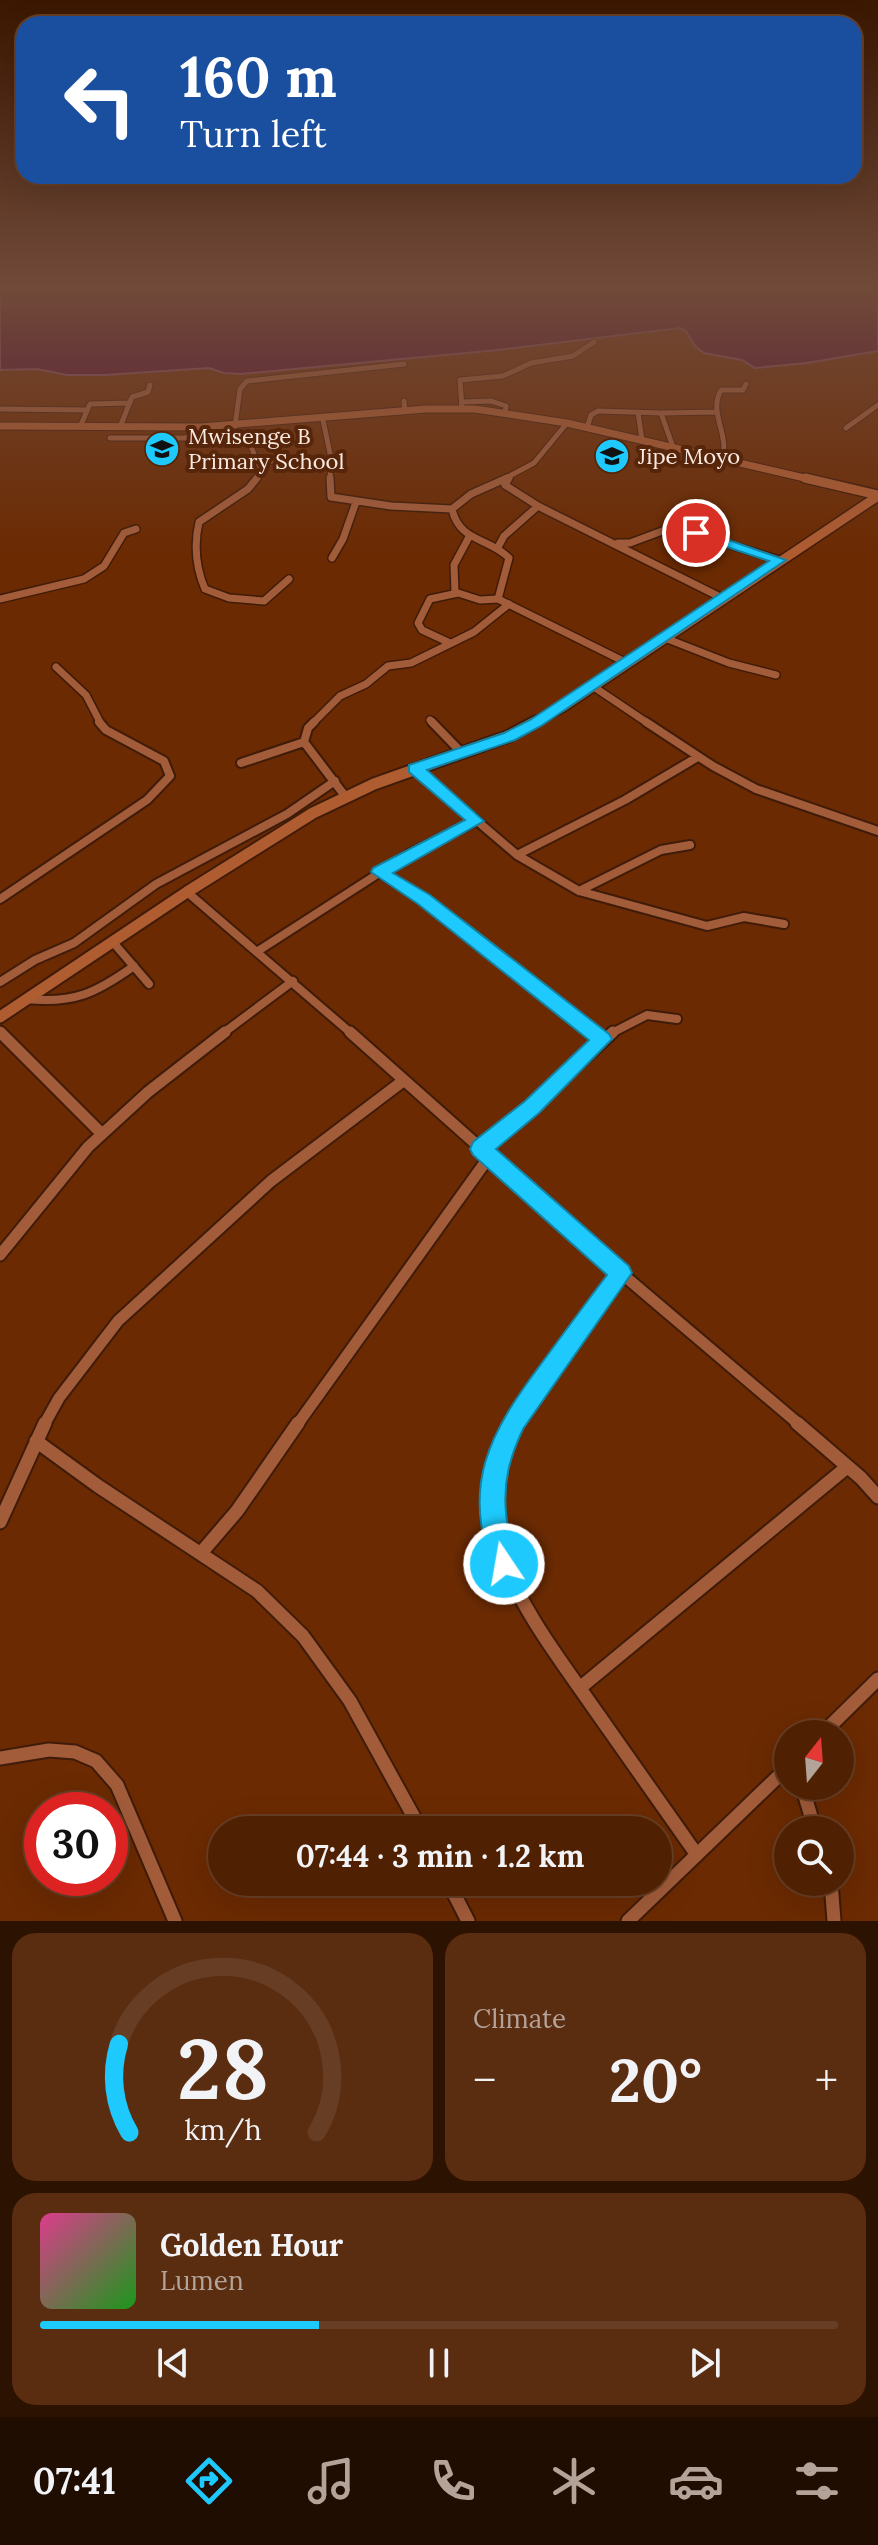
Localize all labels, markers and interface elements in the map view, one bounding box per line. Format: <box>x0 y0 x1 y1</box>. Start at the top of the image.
text: 160 m <box>180 41 337 112</box>
icon: left <box>48 48 152 152</box>
text: Turn left <box>180 111 327 157</box>
place label: Mwisenge B Primary School <box>188 422 344 475</box>
school or university icon: Mwisenge B Primary School <box>143 430 181 468</box>
school or university icon: Jipe Moyo <box>593 437 631 475</box>
place label: Jipe Moyo <box>637 442 740 470</box>
pin <box>662 499 730 567</box>
icon: arrive <box>674 511 718 555</box>
position arrow <box>462 1522 546 1606</box>
north arrow <box>774 1720 854 1800</box>
map controls <box>774 1720 854 1896</box>
speed limit sign: 30 <box>24 1792 128 1896</box>
button: search <box>774 1816 854 1896</box>
text: 07:44 · 3 min · 1.2 km <box>296 1837 584 1875</box>
text: Climate <box>473 2002 566 2035</box>
text: 28 <box>177 2015 268 2122</box>
text: 20° <box>609 2042 702 2118</box>
text: − <box>473 2052 496 2108</box>
text: + <box>815 2052 838 2108</box>
text: km/h <box>184 2111 261 2148</box>
text: Golden Hour <box>160 2226 343 2264</box>
text: Lumen <box>160 2264 244 2297</box>
icon: previous <box>151 2341 195 2385</box>
icon: pause <box>417 2341 461 2385</box>
icon: next <box>683 2341 727 2385</box>
icon: directions <box>181 2453 237 2509</box>
icon: music <box>303 2453 359 2509</box>
icon: phone <box>425 2453 481 2509</box>
icon: climate <box>546 2453 602 2509</box>
icon: car <box>668 2453 724 2509</box>
icon: filters <box>789 2453 845 2509</box>
text: 07:41 <box>33 2458 116 2504</box>

